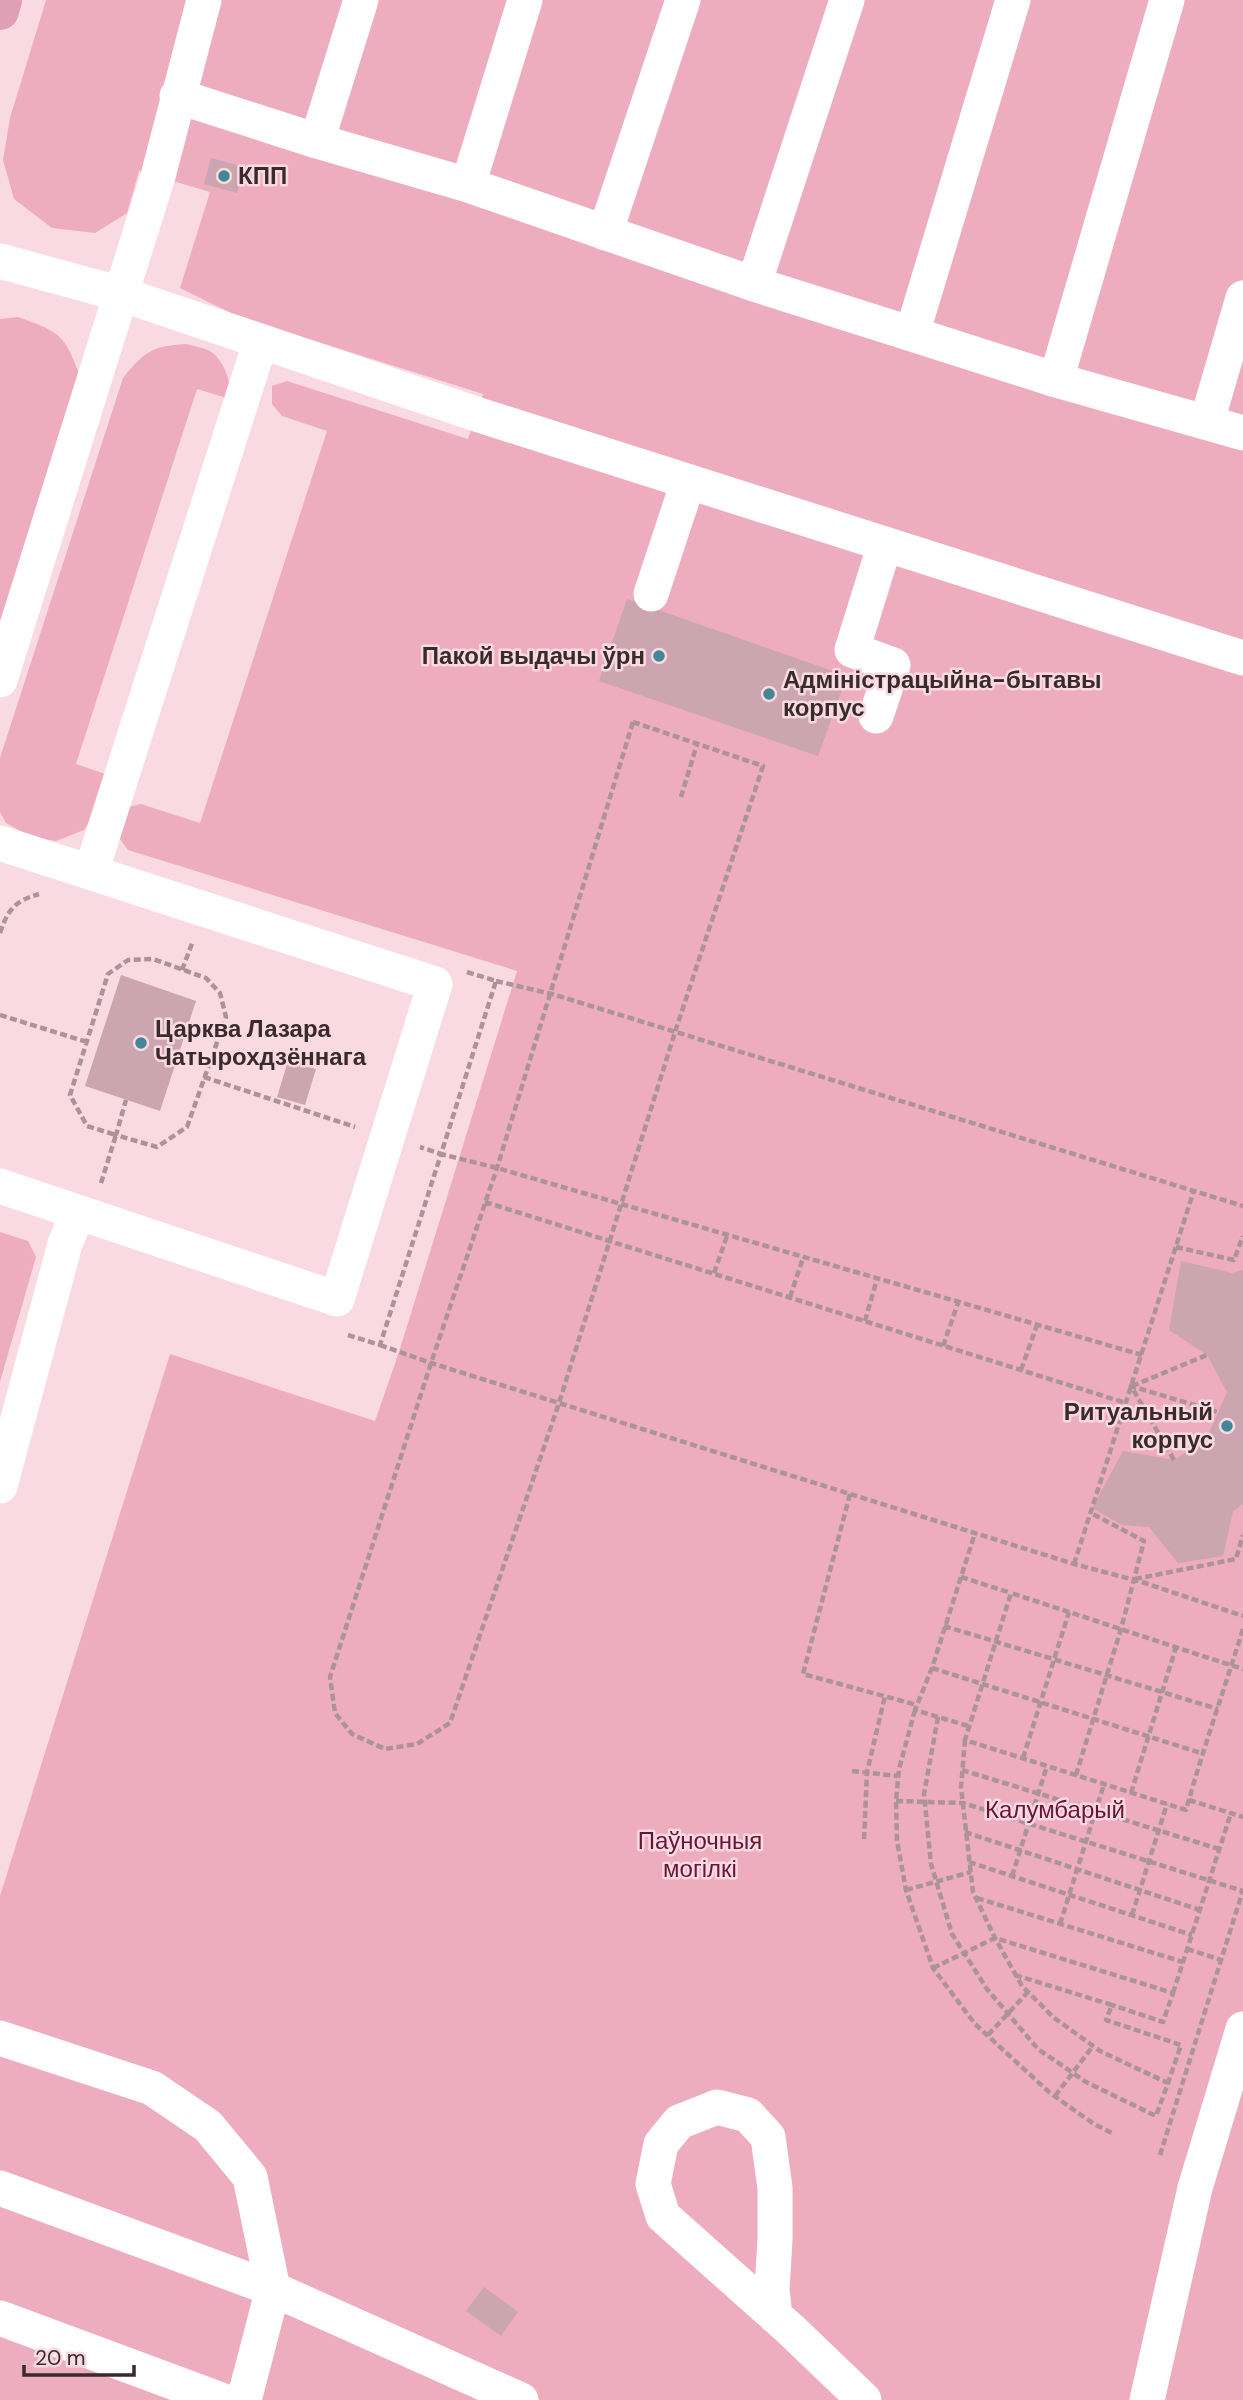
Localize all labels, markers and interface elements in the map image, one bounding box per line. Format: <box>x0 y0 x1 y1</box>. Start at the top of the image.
place label: КПП <box>238 160 287 191</box>
marker: КПП <box>216 168 232 184</box>
place label: Пакой выдачы ўрн <box>422 640 645 671</box>
marker: Пакой выдачы ўрн <box>651 648 667 664</box>
place label: Адміністрацыйна-бытавы корпус <box>783 664 1102 723</box>
marker: Адміністрацыйна-бытавы корпус <box>761 686 777 702</box>
place label: Царква Лазара Чатырохдзённага <box>155 1013 367 1072</box>
marker: Царква Лазара Чатырохдзённага <box>133 1035 149 1051</box>
place label: Ритуальный корпус <box>1064 1396 1213 1455</box>
marker: Ритуальный корпус <box>1219 1418 1235 1434</box>
park label: Калумбарый <box>985 1794 1125 1825</box>
park label: Паўночныя могілкі <box>638 1825 762 1884</box>
scale bar <box>24 2334 135 2378</box>
text: 20 m <box>35 2344 86 2372</box>

